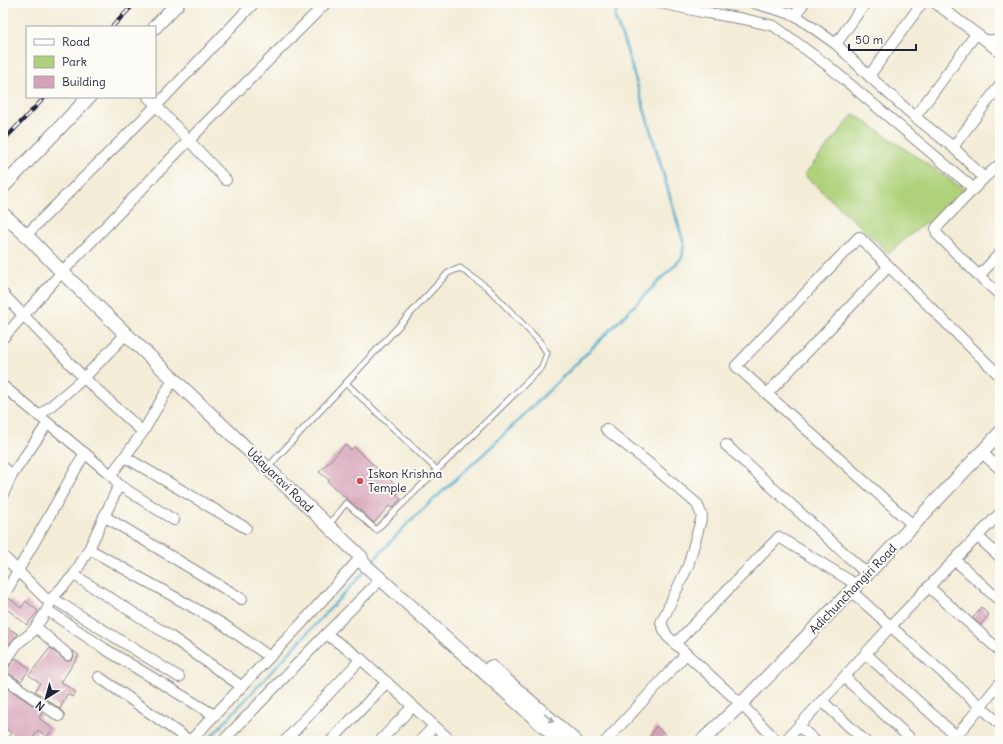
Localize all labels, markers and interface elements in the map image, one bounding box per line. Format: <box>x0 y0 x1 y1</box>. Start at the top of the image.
legend <box>26 26 156 98</box>
scale bar <box>849 26 916 52</box>
text: 50 m <box>855 32 884 47</box>
text: Road <box>62 34 90 49</box>
text: Park <box>62 54 87 69</box>
text: Building <box>62 74 106 89</box>
street label: Udayaravi Road <box>244 444 317 515</box>
place label: Iskon Krishna Temple <box>368 466 443 495</box>
marker: Iskon Krishna Temple <box>355 476 365 486</box>
street label: Adichunchangiri Road <box>806 541 899 637</box>
north arrow <box>26 678 66 718</box>
text: N <box>33 698 47 714</box>
one-way arrow <box>544 714 554 723</box>

